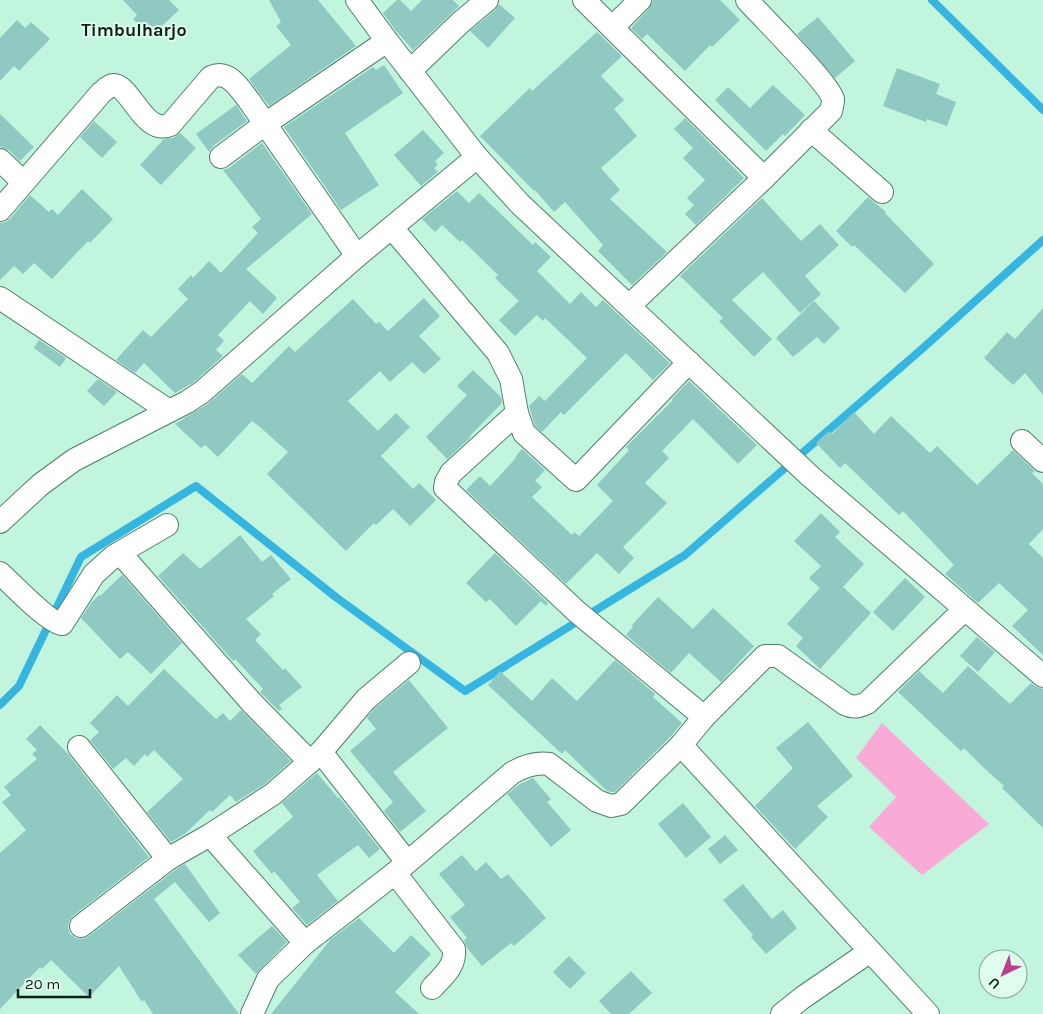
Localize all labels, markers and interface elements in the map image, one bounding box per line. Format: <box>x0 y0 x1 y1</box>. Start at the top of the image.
district label: Timbulharjo <box>81 19 187 41</box>
north arrow <box>978 949 1028 999</box>
scale bar <box>18 966 90 998</box>
text: U <box>985 974 1004 993</box>
text: 20 m <box>25 975 60 993</box>

